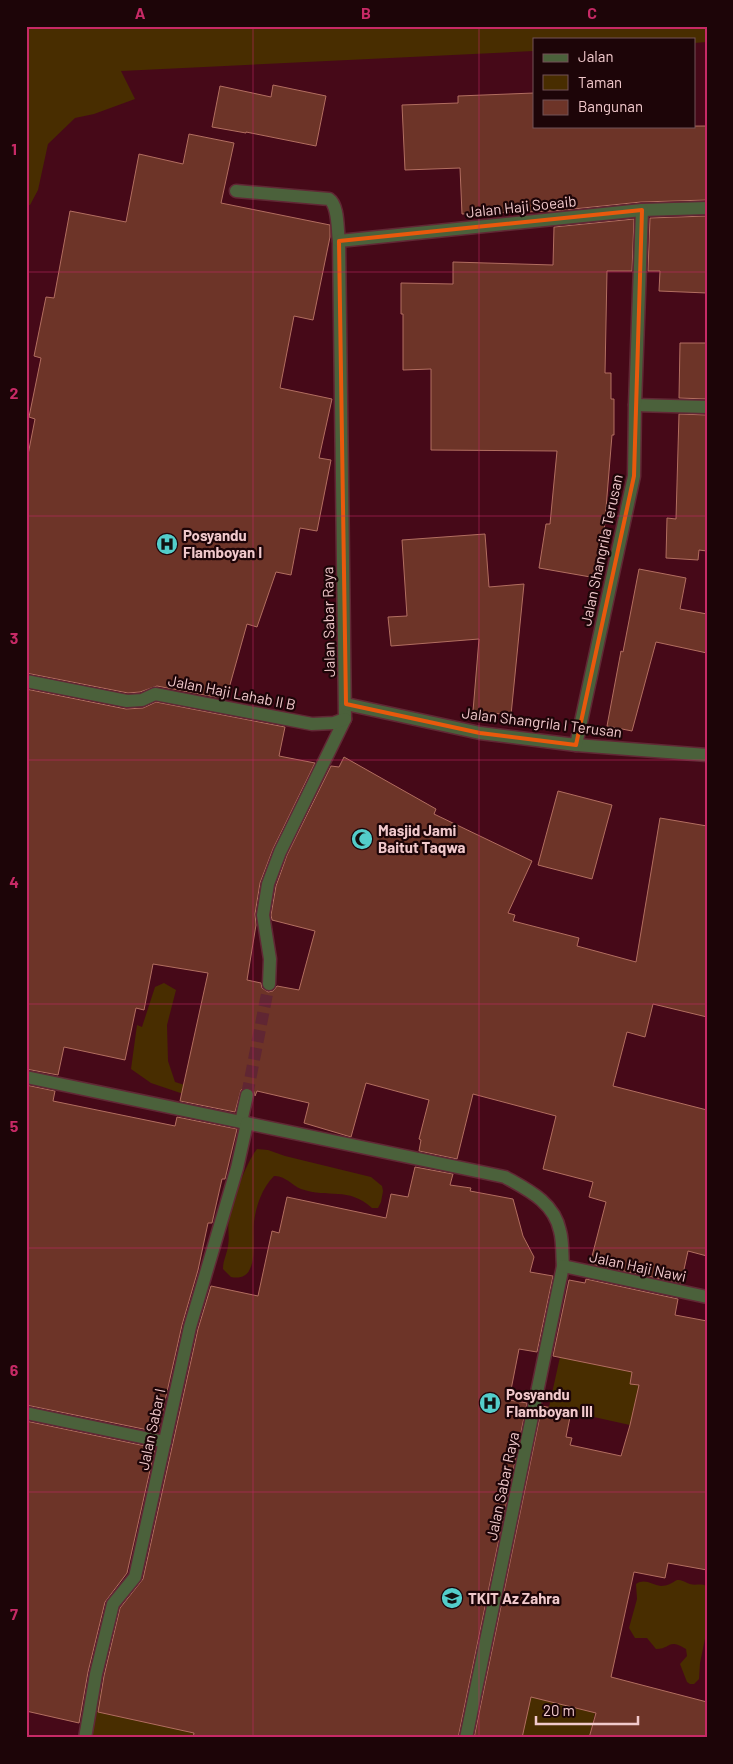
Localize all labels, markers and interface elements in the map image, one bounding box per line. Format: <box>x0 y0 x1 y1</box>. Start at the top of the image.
text: A <box>135 3 146 22</box>
text: B <box>361 3 371 22</box>
text: C <box>587 3 597 22</box>
legend <box>533 38 696 128</box>
text: Jalan <box>578 47 614 65</box>
text: Taman <box>578 73 622 91</box>
text: Bangunan <box>578 97 643 115</box>
text: 1 <box>11 139 17 158</box>
street label: Jalan Haji Soeaib <box>465 191 577 221</box>
text: 2 <box>10 383 19 402</box>
street label: Jalan Shangrila Terusan <box>576 473 626 627</box>
place label: Posyandu Flamboyan I <box>183 526 262 561</box>
hospital icon: Posyandu Flamboyan I <box>155 532 179 556</box>
street label: Jalan Sabar Raya <box>318 567 338 677</box>
text: 3 <box>10 628 18 647</box>
street label: Jalan Haji Lahab II B <box>167 671 297 713</box>
street label: Jalan Shangrila I Terusan <box>461 703 623 741</box>
place label: Masjid Jami Baitut Taqwa <box>378 821 466 856</box>
mosque icon: Masjid Jami Baitut Taqwa <box>350 827 374 851</box>
text: 4 <box>9 872 19 891</box>
text: 5 <box>10 1116 19 1135</box>
street label: Jalan Haji Nawi <box>588 1247 688 1285</box>
text: 6 <box>10 1360 19 1379</box>
place label: Posyandu Flamboyan III <box>506 1385 593 1420</box>
street label: Jalan Sabar I <box>134 1386 168 1472</box>
hospital icon: Posyandu Flamboyan III <box>478 1391 502 1415</box>
street label: Jalan Sabar Raya <box>482 1430 522 1542</box>
school or university icon: TKIT Az Zahra <box>440 1586 464 1610</box>
place label: TKIT Az Zahra <box>468 1589 560 1607</box>
text: 7 <box>10 1604 18 1623</box>
scale bar <box>536 1694 638 1726</box>
text: 20 m <box>543 1701 575 1719</box>

